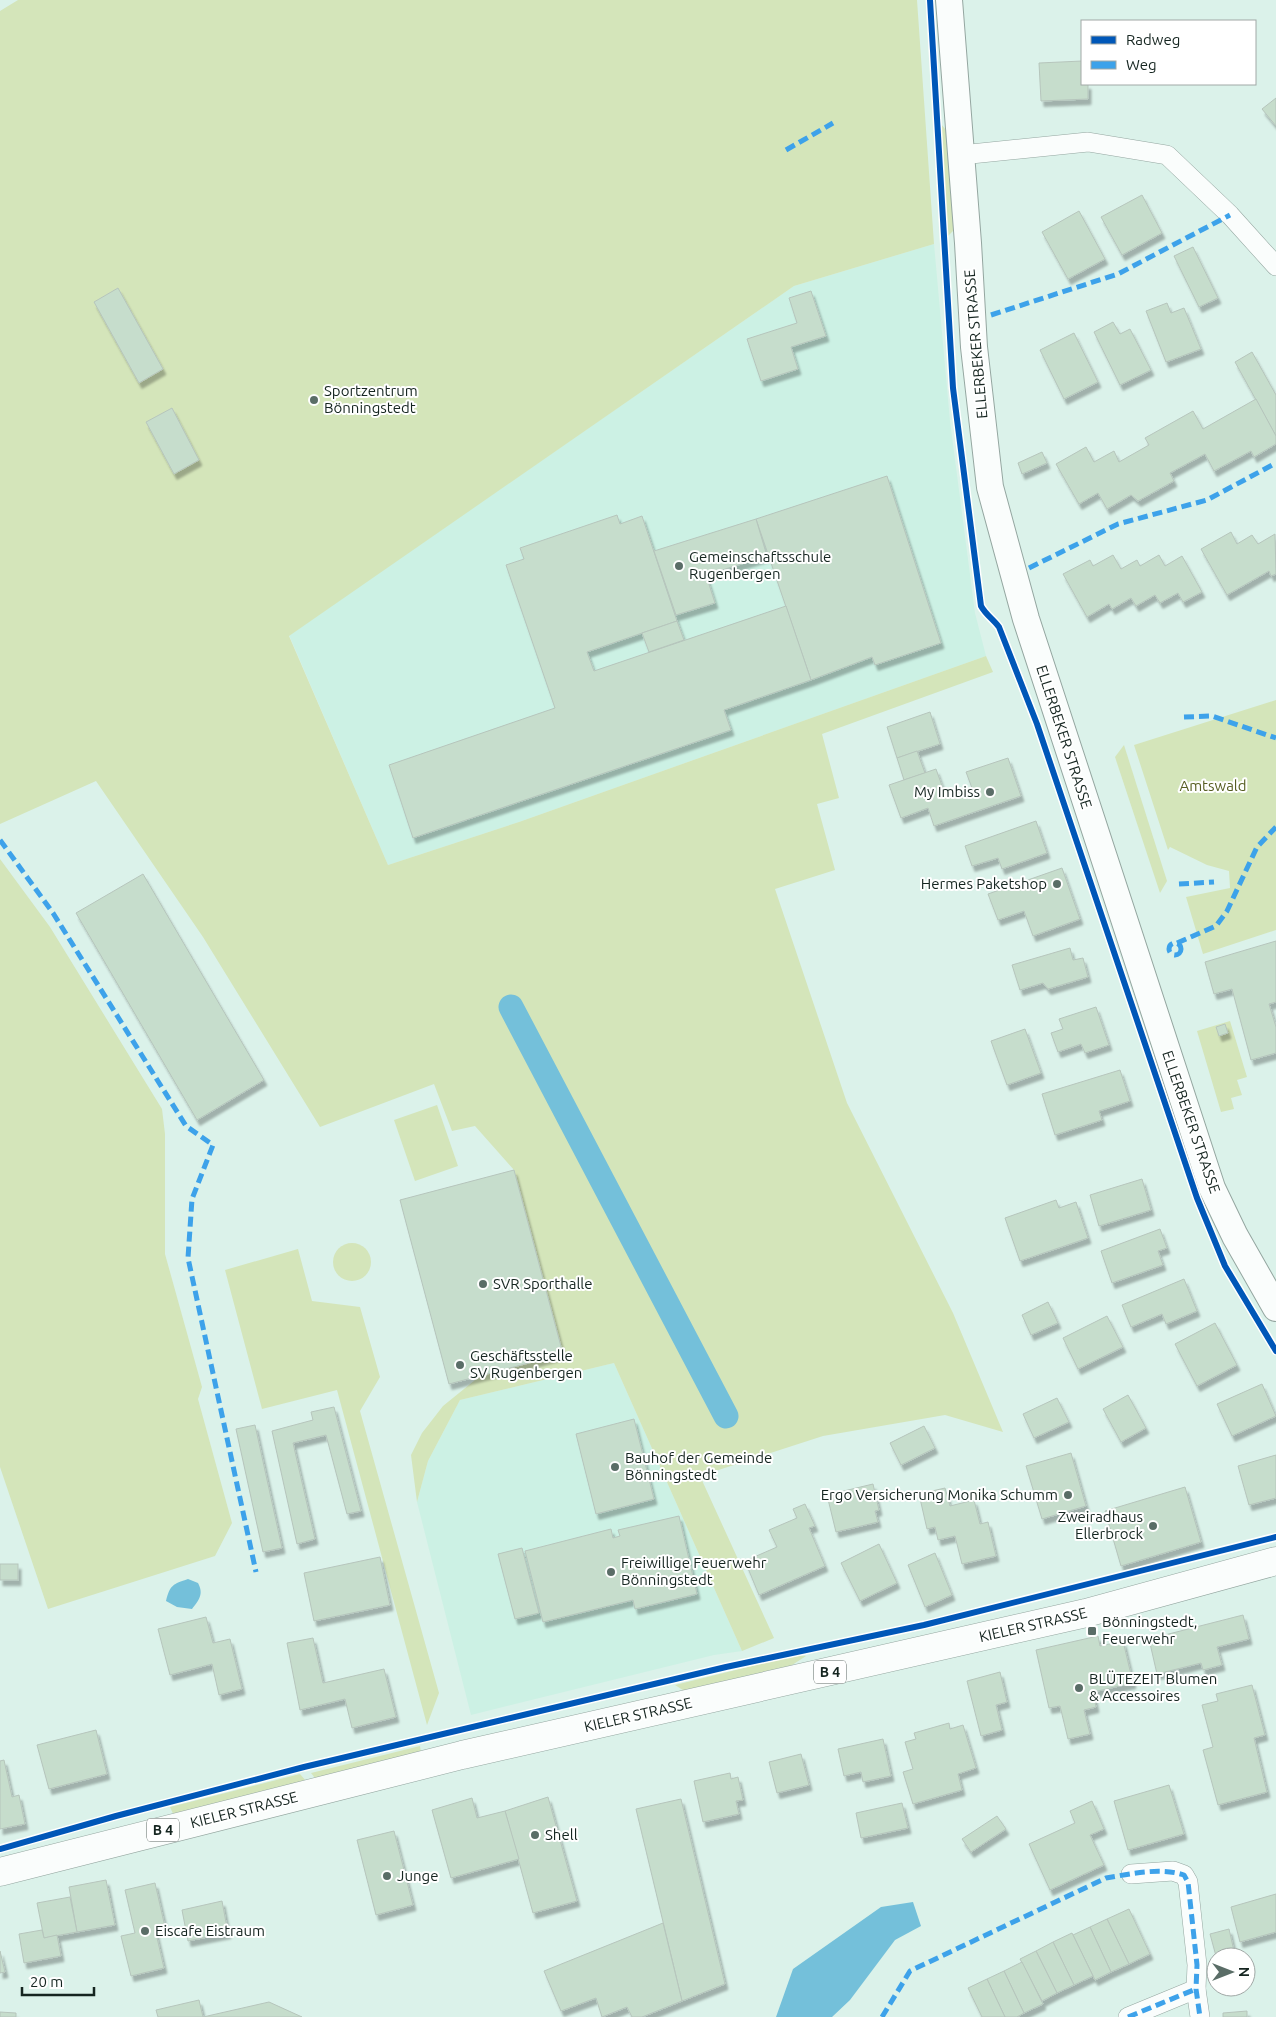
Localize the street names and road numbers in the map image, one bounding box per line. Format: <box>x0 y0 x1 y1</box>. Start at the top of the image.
street label: ELLERBEKER STRASSE <box>961 269 990 419</box>
street label: ELLERBEKER STRASSE <box>1033 663 1096 811</box>
street label: ELLERBEKER STRASSE <box>1159 1048 1224 1195</box>
street label: KIELER STRASSE <box>977 1604 1089 1645</box>
road number: B 4 <box>814 1660 846 1684</box>
street label: KIELER STRASSE <box>582 1694 694 1735</box>
street label: KIELER STRASSE <box>188 1788 299 1831</box>
road number: B 4 <box>147 1818 179 1842</box>

